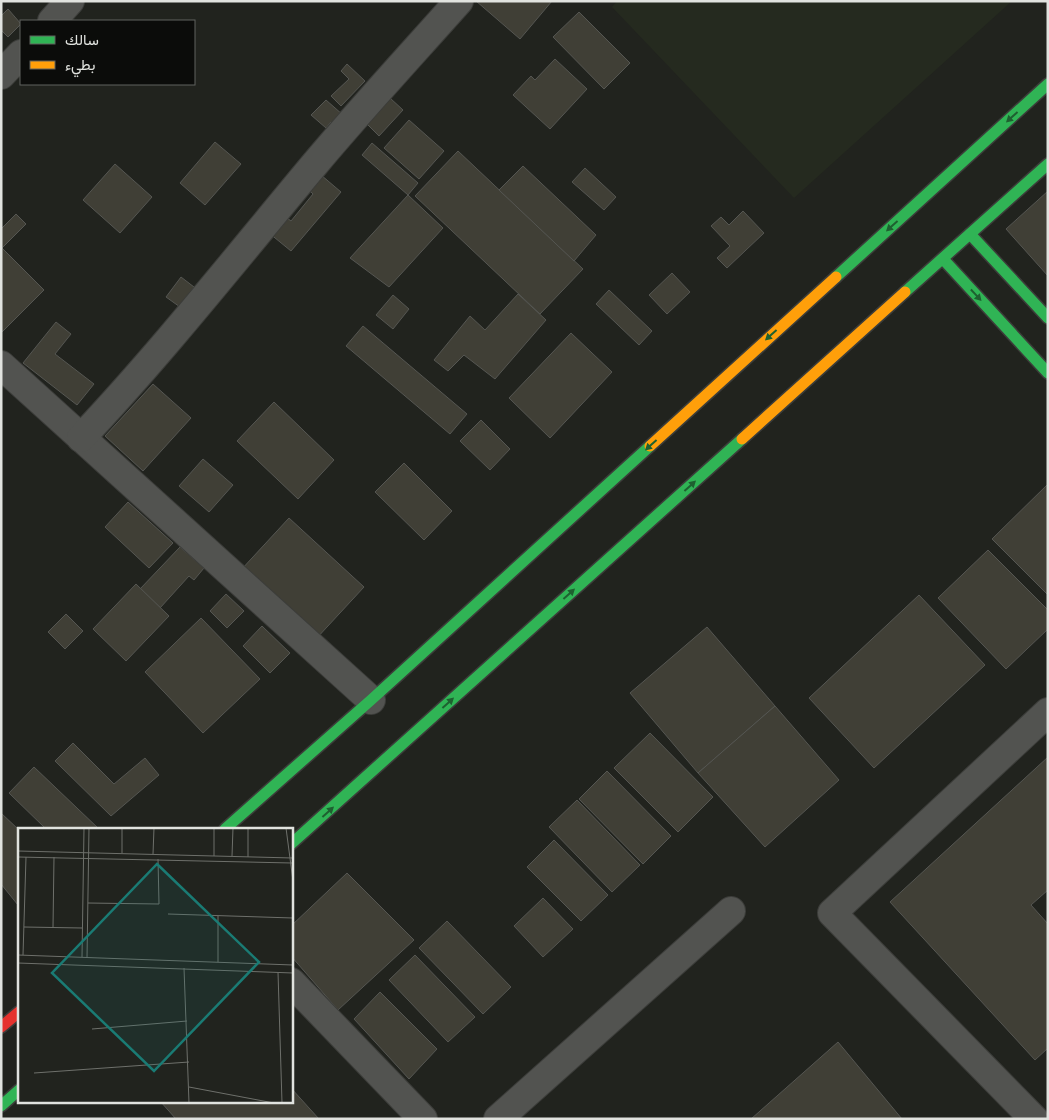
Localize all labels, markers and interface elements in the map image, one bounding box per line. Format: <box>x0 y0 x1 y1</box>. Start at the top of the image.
legend <box>20 20 195 85</box>
text: سالك <box>65 31 99 49</box>
text: بطيء <box>65 56 95 78</box>
one-way arrow <box>1005 111 1018 122</box>
one-way arrow <box>886 220 898 232</box>
one-way arrow <box>970 289 982 301</box>
one-way arrow <box>766 329 778 341</box>
one-way arrow <box>646 439 658 451</box>
one-way arrow <box>684 480 696 492</box>
one-way arrow <box>563 589 576 600</box>
one-way arrow <box>442 697 454 709</box>
one-way arrow <box>321 806 334 817</box>
inset map <box>18 828 292 1102</box>

